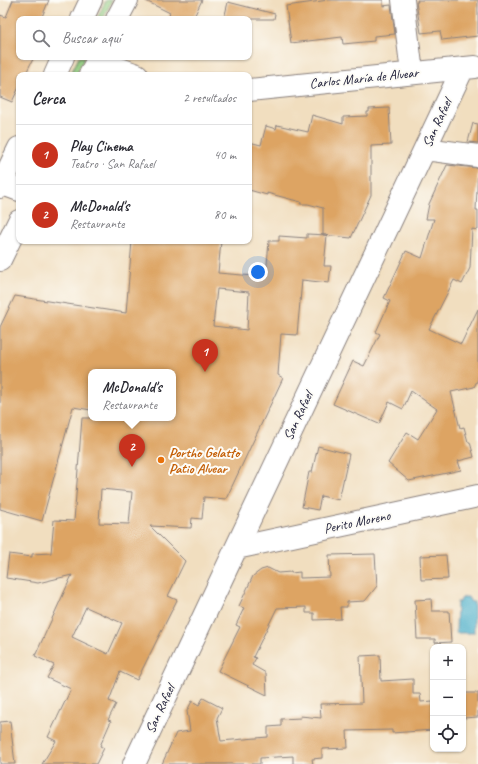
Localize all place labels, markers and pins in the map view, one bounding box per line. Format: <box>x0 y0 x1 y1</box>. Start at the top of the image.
pin: 1 <box>192 339 218 372</box>
pin: 2 <box>119 434 145 467</box>
place label: Portho Gelatto Patio Alvear <box>169 444 241 477</box>
marker: Portho Gelatto Patio Alvear <box>156 455 166 465</box>

